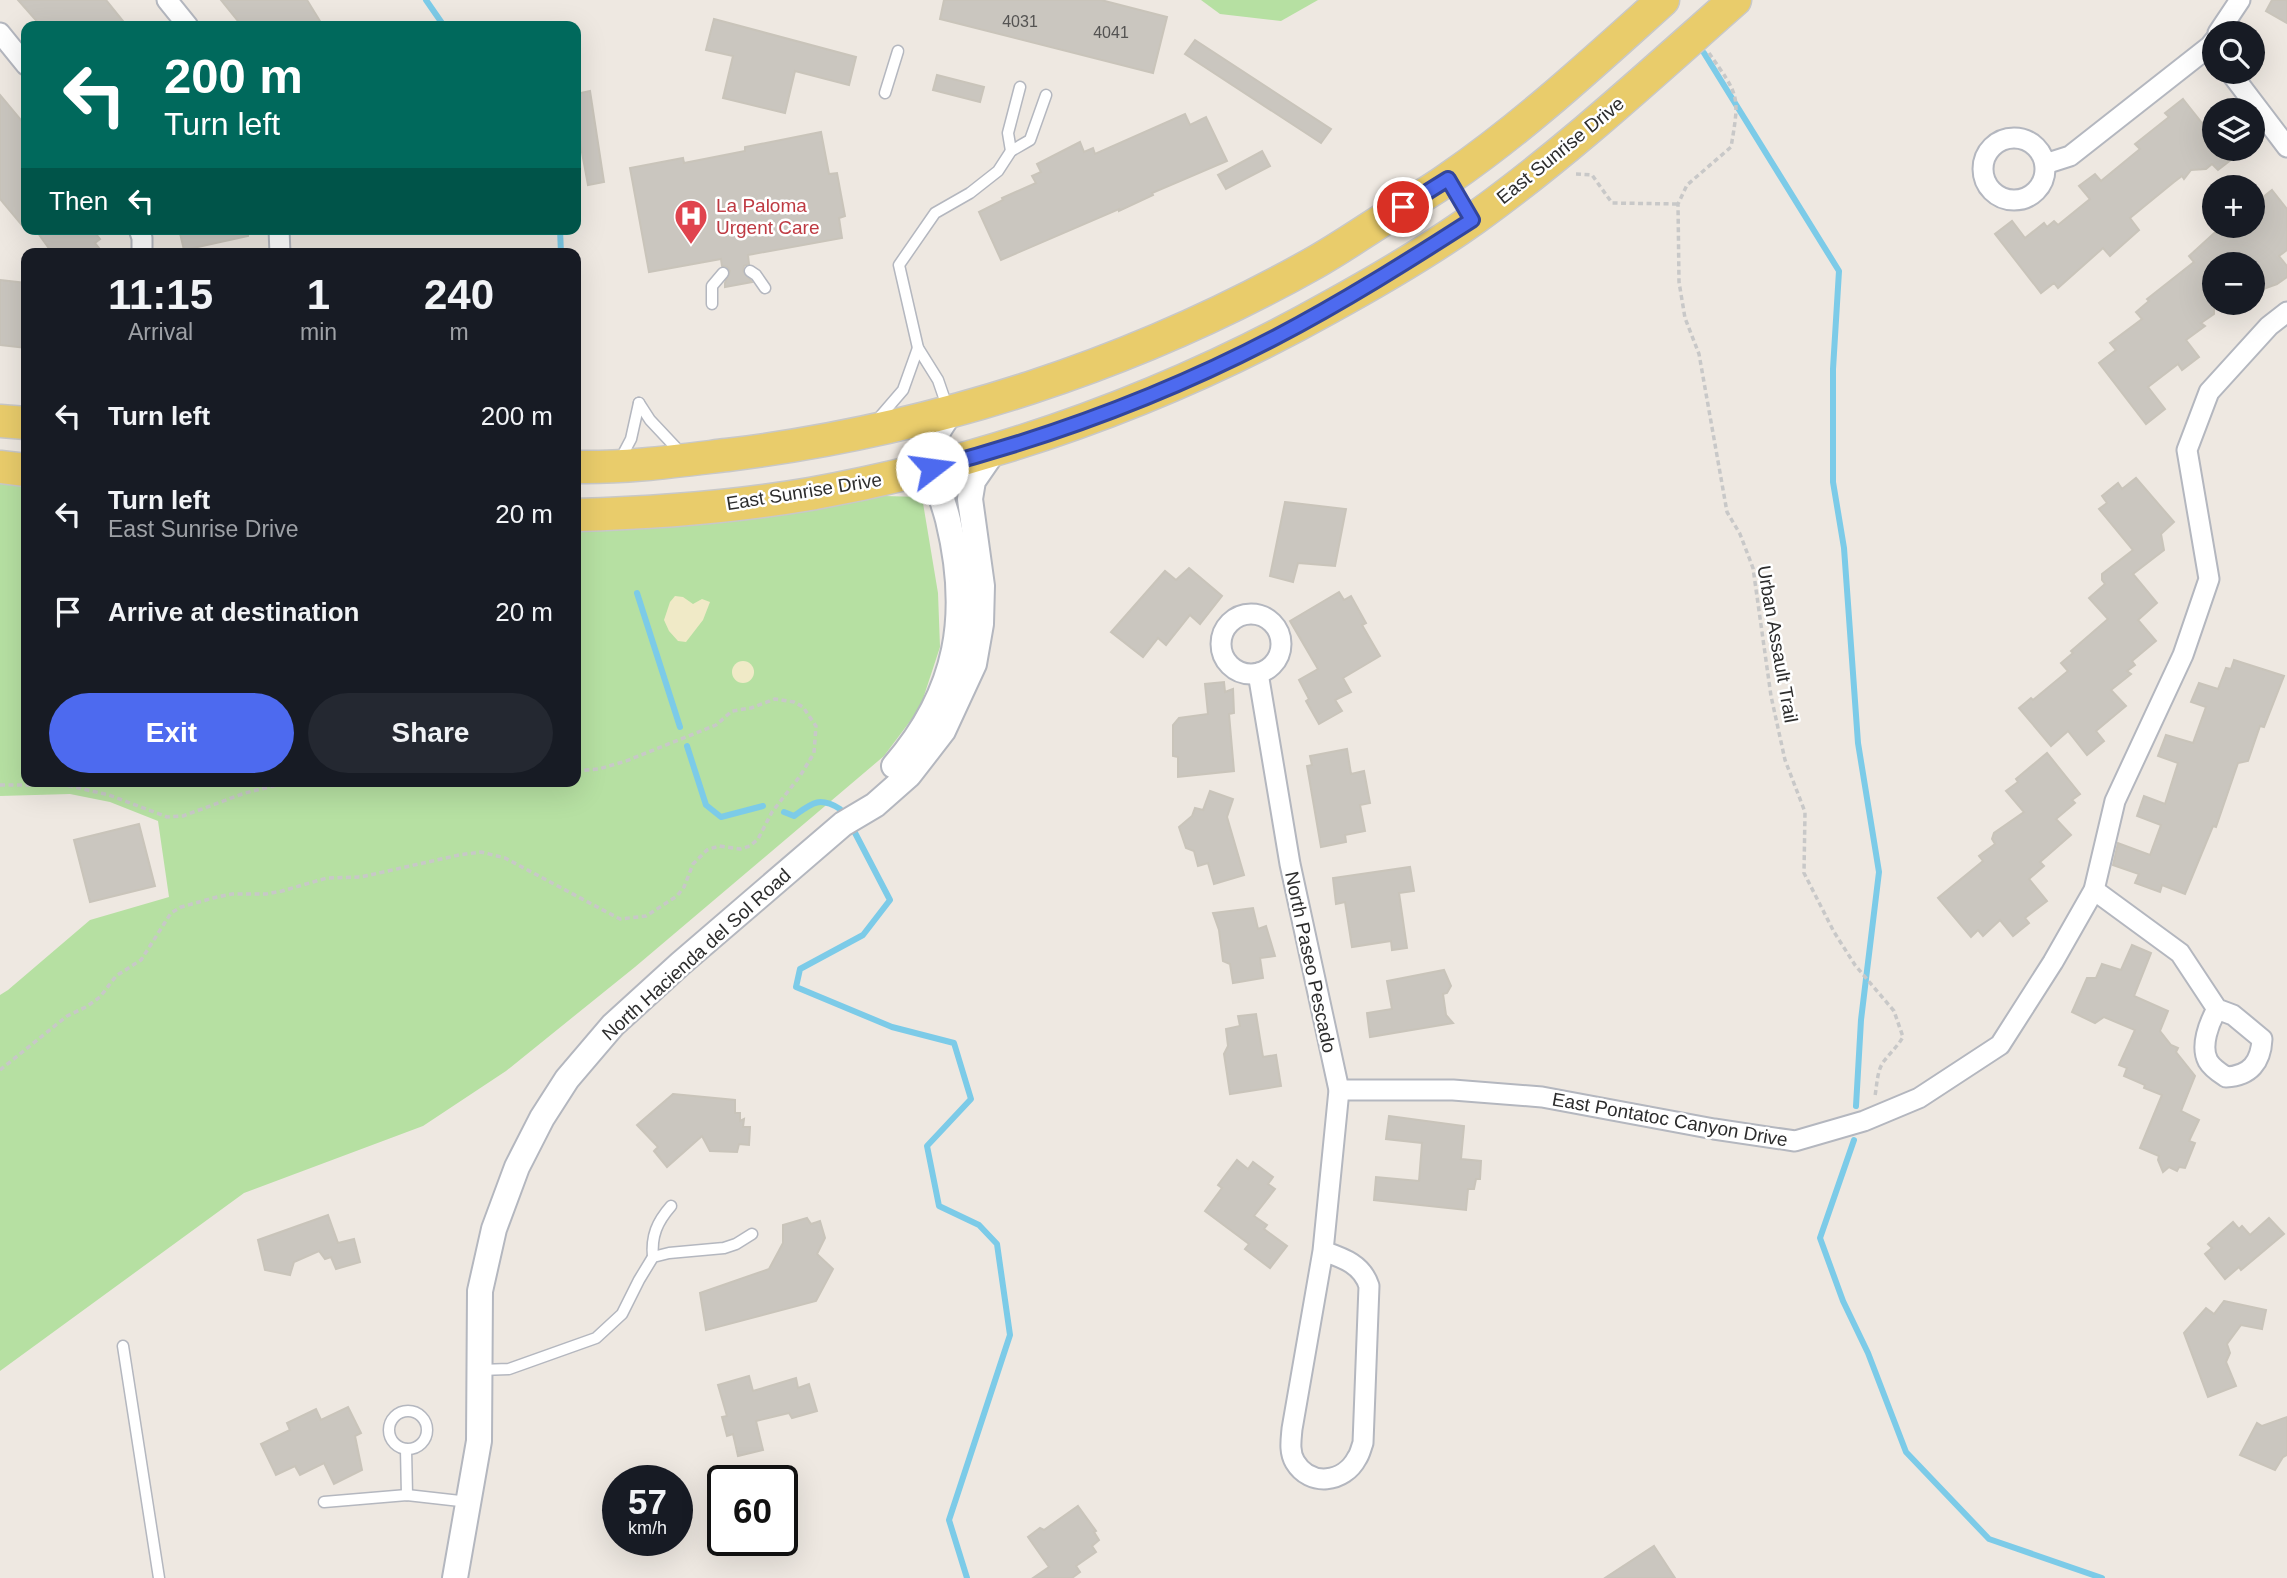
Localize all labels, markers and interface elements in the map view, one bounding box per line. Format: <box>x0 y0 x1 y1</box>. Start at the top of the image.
house number: 4031 <box>1002 13 1038 30</box>
map controls <box>2202 21 2265 315</box>
button: search <box>2202 21 2265 84</box>
house number: 4041 <box>1093 24 1129 41</box>
icon: left <box>49 49 140 140</box>
text: 200 m <box>164 49 303 103</box>
street label: East Sunrise Drive <box>1493 93 1628 208</box>
button: layers <box>2202 98 2265 161</box>
text: Turn left <box>164 106 280 142</box>
button: + <box>2202 175 2265 238</box>
pin <box>1373 177 1433 237</box>
icon: left <box>122 182 160 220</box>
text: Then <box>49 186 108 216</box>
icon: arrive <box>1384 188 1422 226</box>
place label: La Paloma Urgent Care <box>716 195 820 238</box>
hospital icon: La Paloma Urgent Care <box>672 197 710 246</box>
button: − <box>2202 252 2265 315</box>
text: 11:15 <box>108 271 213 318</box>
text: 1 <box>307 271 330 318</box>
text: 240 <box>424 271 494 318</box>
text: Arrival <box>128 319 193 345</box>
text: min <box>300 319 337 345</box>
text: m <box>449 319 469 345</box>
icon: left <box>49 397 87 435</box>
text: Turn left <box>108 401 210 431</box>
text: 200 m <box>481 401 553 431</box>
position arrow <box>895 431 969 505</box>
street label: East Sunrise Drive <box>725 469 883 514</box>
text: Turn left <box>108 485 210 515</box>
icon: left <box>49 495 87 533</box>
text: 20 m <box>495 499 553 529</box>
text: East Sunrise Drive <box>108 516 298 542</box>
street label: Urban Assault Trail <box>1753 564 1802 724</box>
icon: arrive <box>49 593 87 631</box>
text: Arrive at destination <box>108 597 359 627</box>
text: 20 m <box>495 597 553 627</box>
button: Exit <box>49 693 294 773</box>
button: Share <box>308 693 553 773</box>
street label: North Hacienda del Sol Road <box>598 864 795 1045</box>
street label: North Paseo Pescado <box>1281 870 1340 1055</box>
street label: East Pontatoc Canyon Drive <box>1551 1088 1789 1151</box>
speed limit sign: 60 <box>707 1465 798 1556</box>
text: 57 <box>628 1482 667 1521</box>
text: km/h <box>628 1518 667 1538</box>

